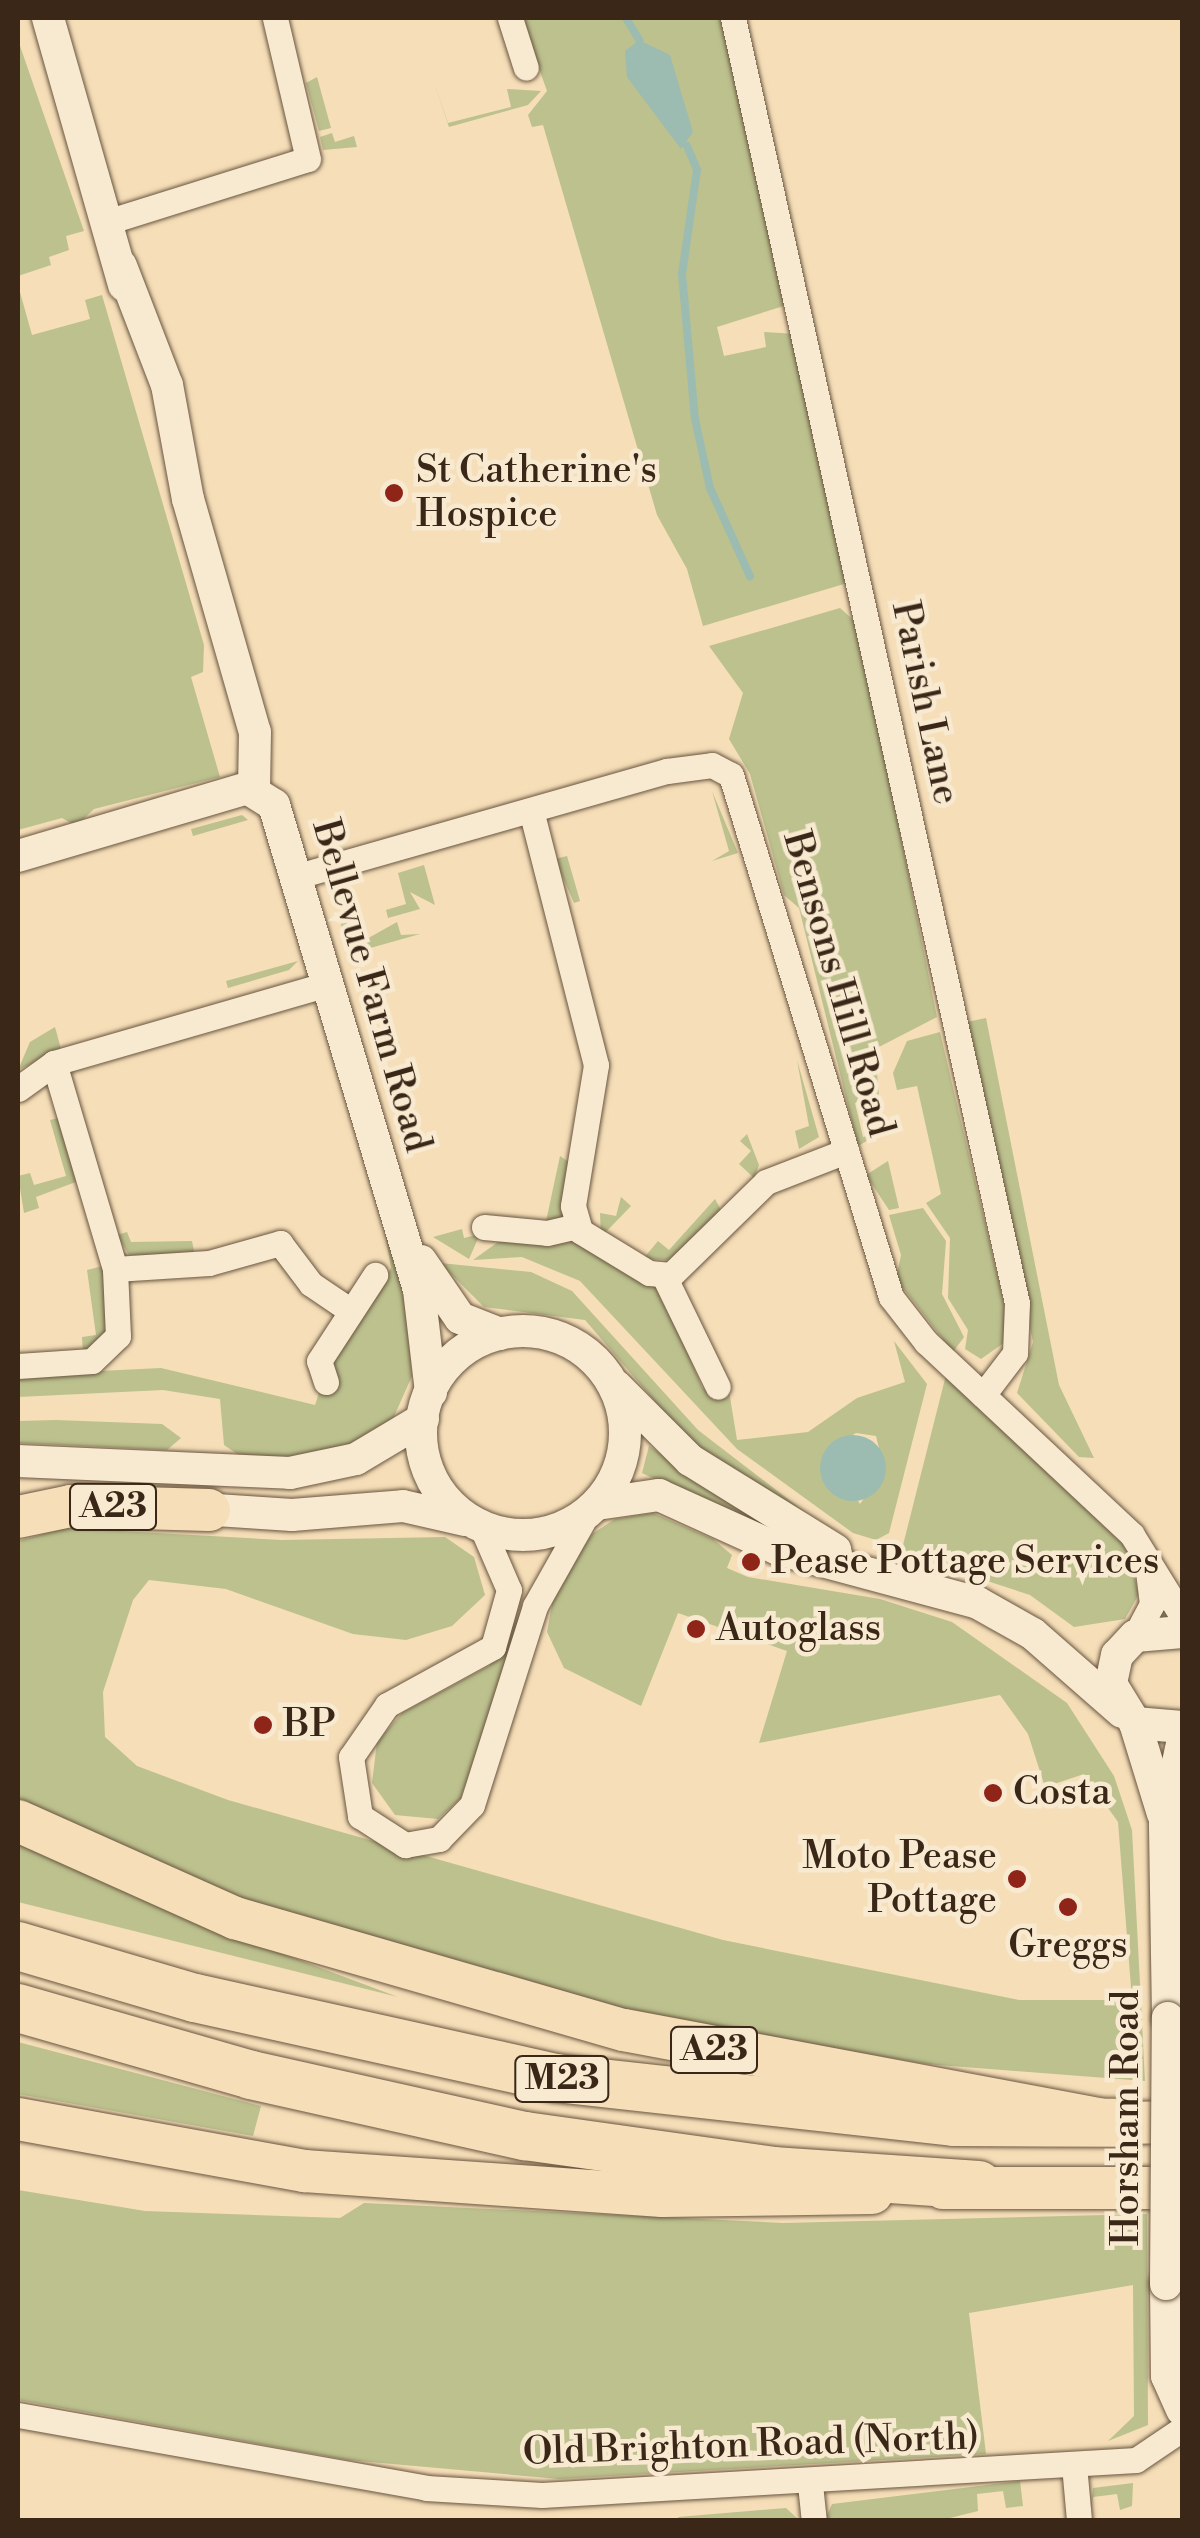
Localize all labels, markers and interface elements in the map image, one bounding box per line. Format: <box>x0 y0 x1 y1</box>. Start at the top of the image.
place label: St Catherine's Hospice <box>416 448 657 538</box>
marker: St Catherine's Hospice <box>381 480 407 506</box>
street label: Parish Lane <box>881 597 969 809</box>
street label: Bellevue Farm Road <box>302 815 440 1157</box>
street label: Bensons Hill Road <box>773 826 903 1142</box>
road number: A23 <box>68 1477 158 1537</box>
place label: Pease Pottage Services <box>771 1539 1160 1585</box>
marker: Pease Pottage Services <box>740 1551 762 1573</box>
place label: Autoglass <box>716 1606 881 1652</box>
marker: Autoglass <box>685 1618 707 1640</box>
place label: BP <box>283 1702 336 1748</box>
marker: BP <box>252 1714 274 1736</box>
place label: Costa <box>1013 1770 1111 1816</box>
marker: Costa <box>982 1782 1004 1804</box>
place label: Moto Pease Pottage <box>802 1834 997 1924</box>
marker: Moto Pease Pottage <box>1006 1868 1028 1890</box>
marker: Greggs <box>1057 1896 1079 1918</box>
place label: Greggs <box>1008 1923 1128 1969</box>
street label: Horsham Road <box>1104 1990 1150 2246</box>
road number: A23 <box>669 2020 759 2080</box>
road number: M23 <box>512 2049 612 2109</box>
street label: Old Brighton Road (North) <box>522 2414 980 2476</box>

